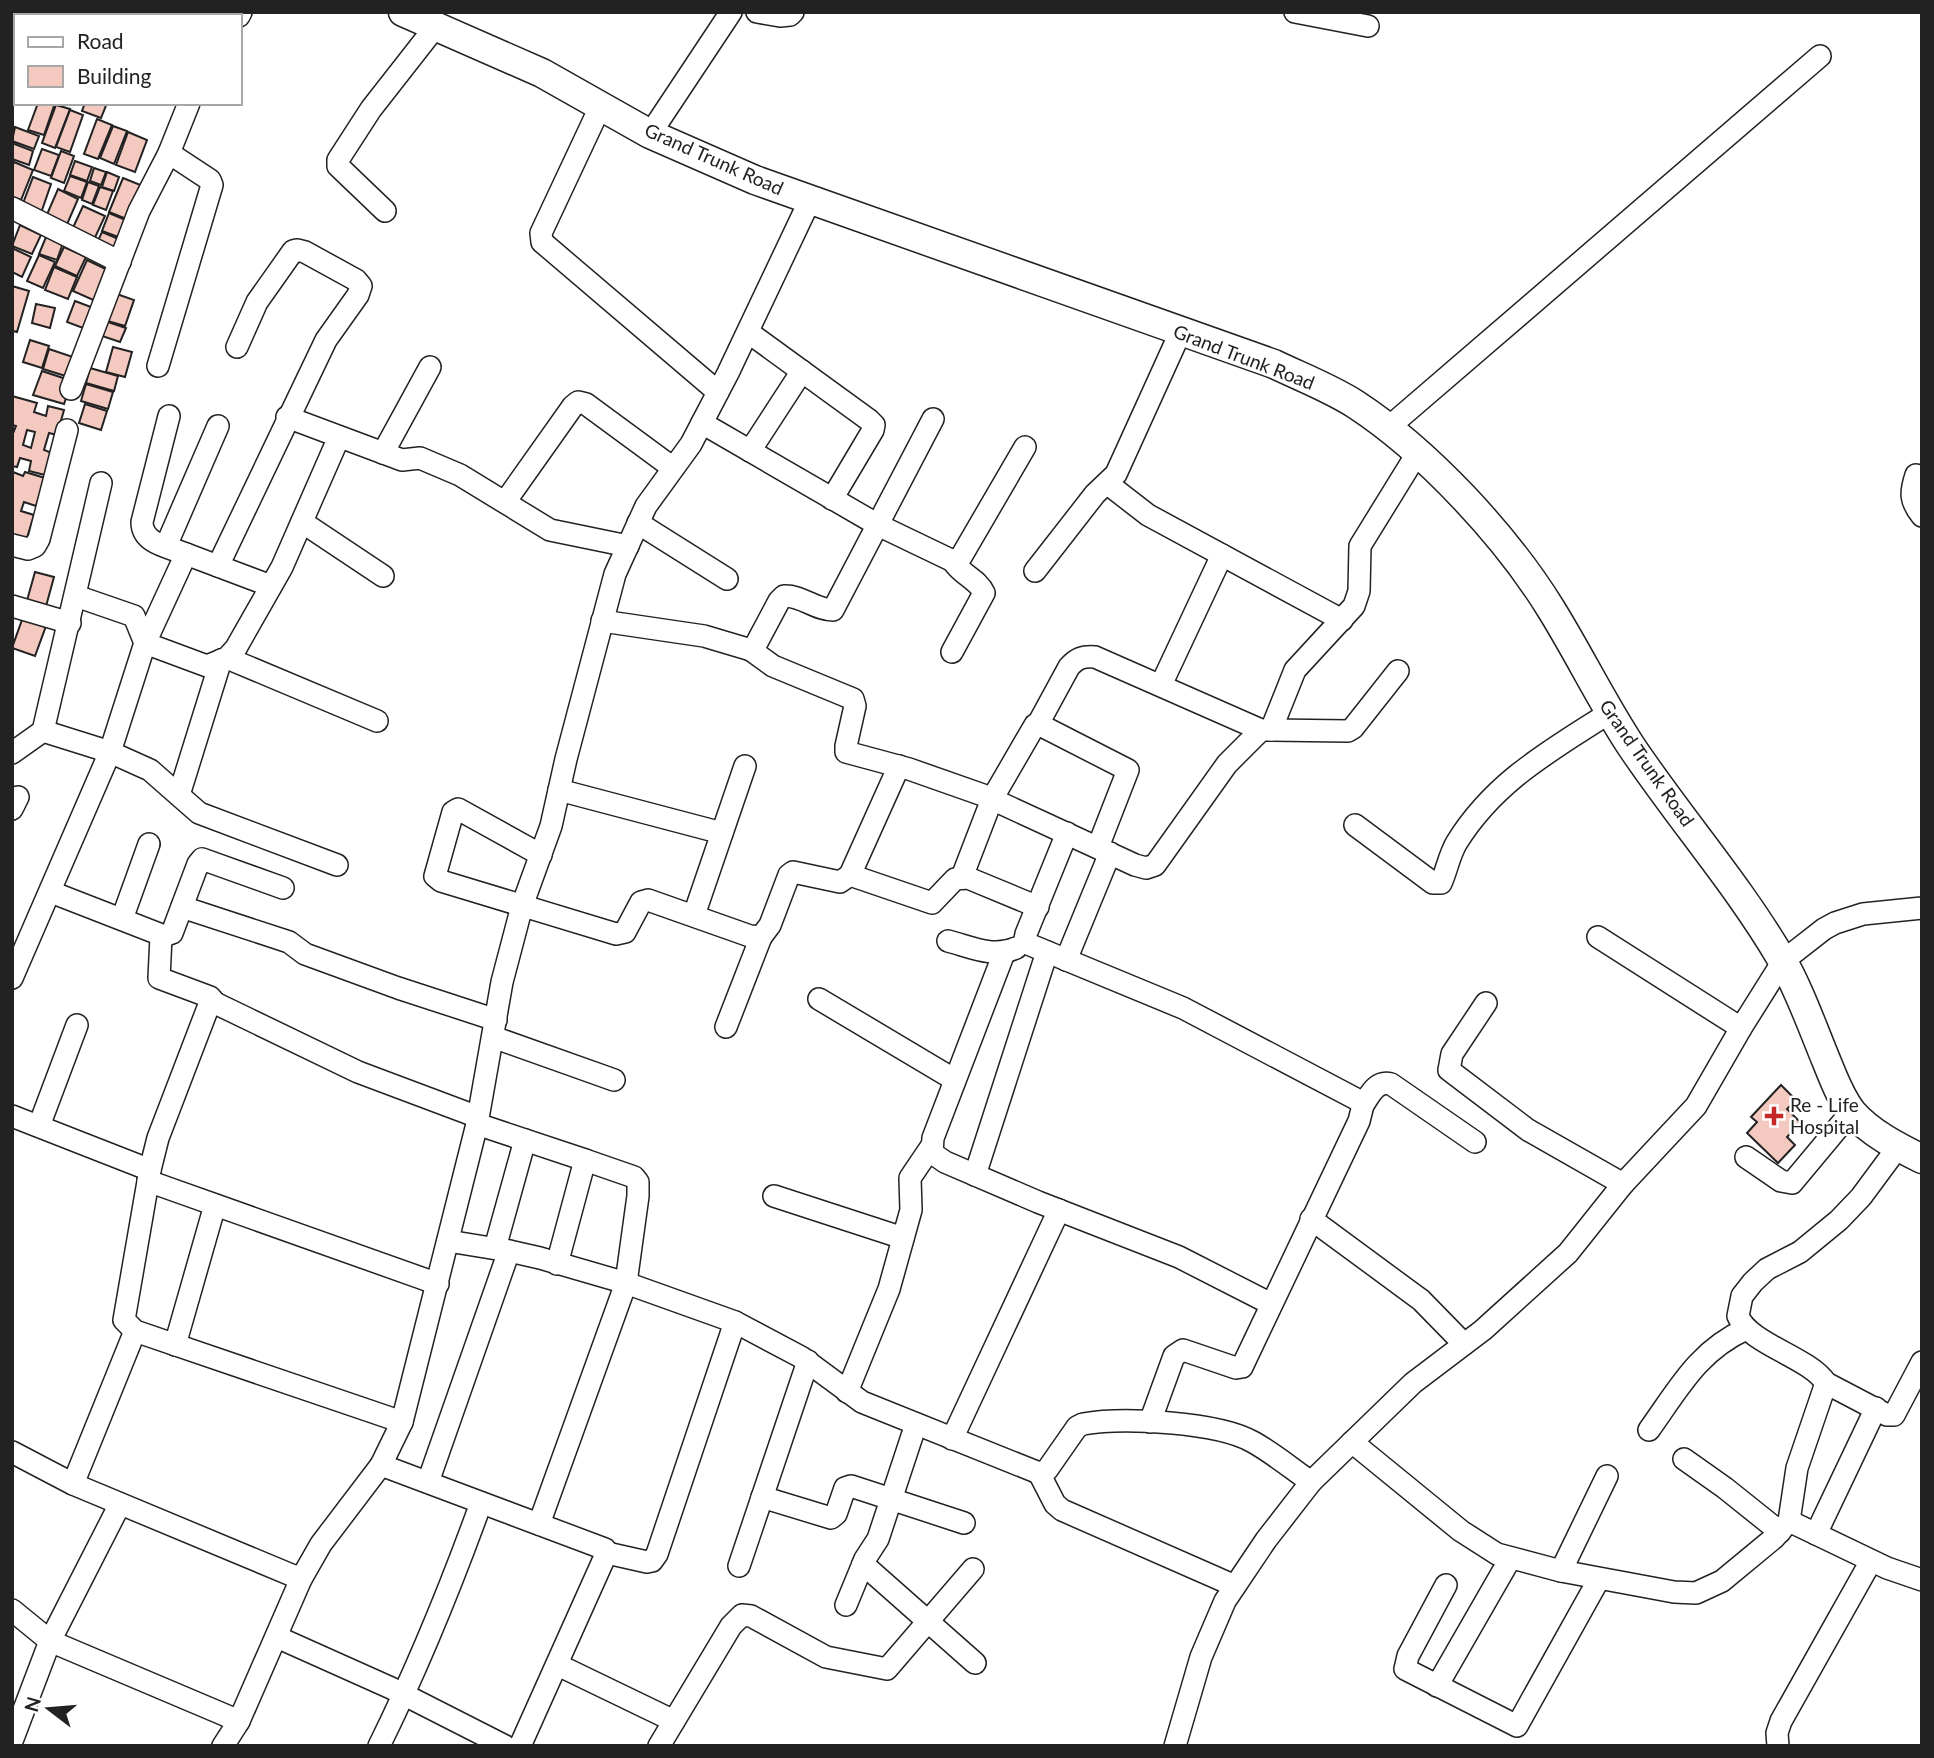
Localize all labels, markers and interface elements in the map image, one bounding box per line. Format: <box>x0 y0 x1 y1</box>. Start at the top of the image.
legend <box>14 14 242 105</box>
text: Road <box>77 28 124 53</box>
text: Building <box>77 63 152 88</box>
street label: Grand Trunk Road <box>641 118 787 199</box>
street label: Grand Trunk Road <box>1170 319 1318 394</box>
street label: Grand Trunk Road <box>1595 695 1700 830</box>
place label: Re - Life Hospital <box>1790 1093 1859 1138</box>
marker: Re - Life Hospital <box>1764 1106 1784 1126</box>
north arrow <box>14 1674 84 1744</box>
text: N <box>19 1694 45 1714</box>

